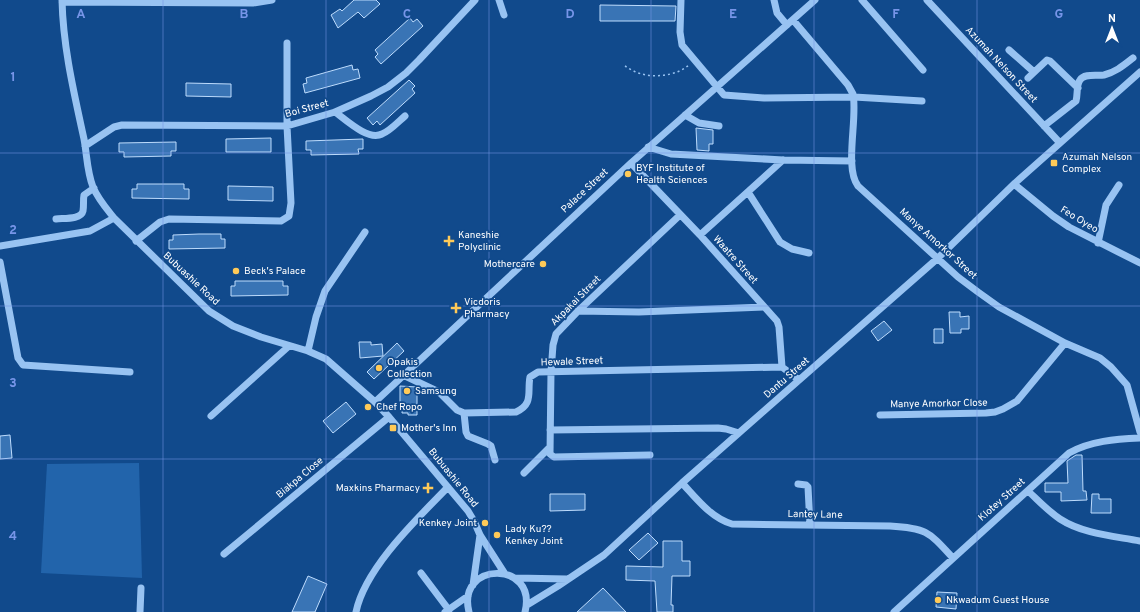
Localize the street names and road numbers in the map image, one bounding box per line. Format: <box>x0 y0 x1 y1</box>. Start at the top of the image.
street label: Azumah Nelson Street <box>962 24 1040 106</box>
street label: Boi Street <box>284 97 330 121</box>
street label: Palace Street <box>559 166 611 216</box>
street label: Feo Oyeo <box>1058 204 1101 237</box>
street label: Manye Amorkor Street <box>896 206 980 283</box>
street label: Waatre Street <box>710 233 760 287</box>
street label: Bubuashie Road <box>160 250 222 308</box>
street label: Akpakai Street <box>548 273 604 329</box>
street label: Hewale Street <box>541 354 604 370</box>
street label: Dantu Street <box>761 354 813 401</box>
street label: Manye Amorkor Close <box>890 397 988 411</box>
street label: Bubuashie Road <box>425 446 481 510</box>
street label: Biakpa Close <box>274 454 326 502</box>
street label: Klotey Street <box>976 475 1028 524</box>
street label: Lantey Lane <box>787 508 843 522</box>

